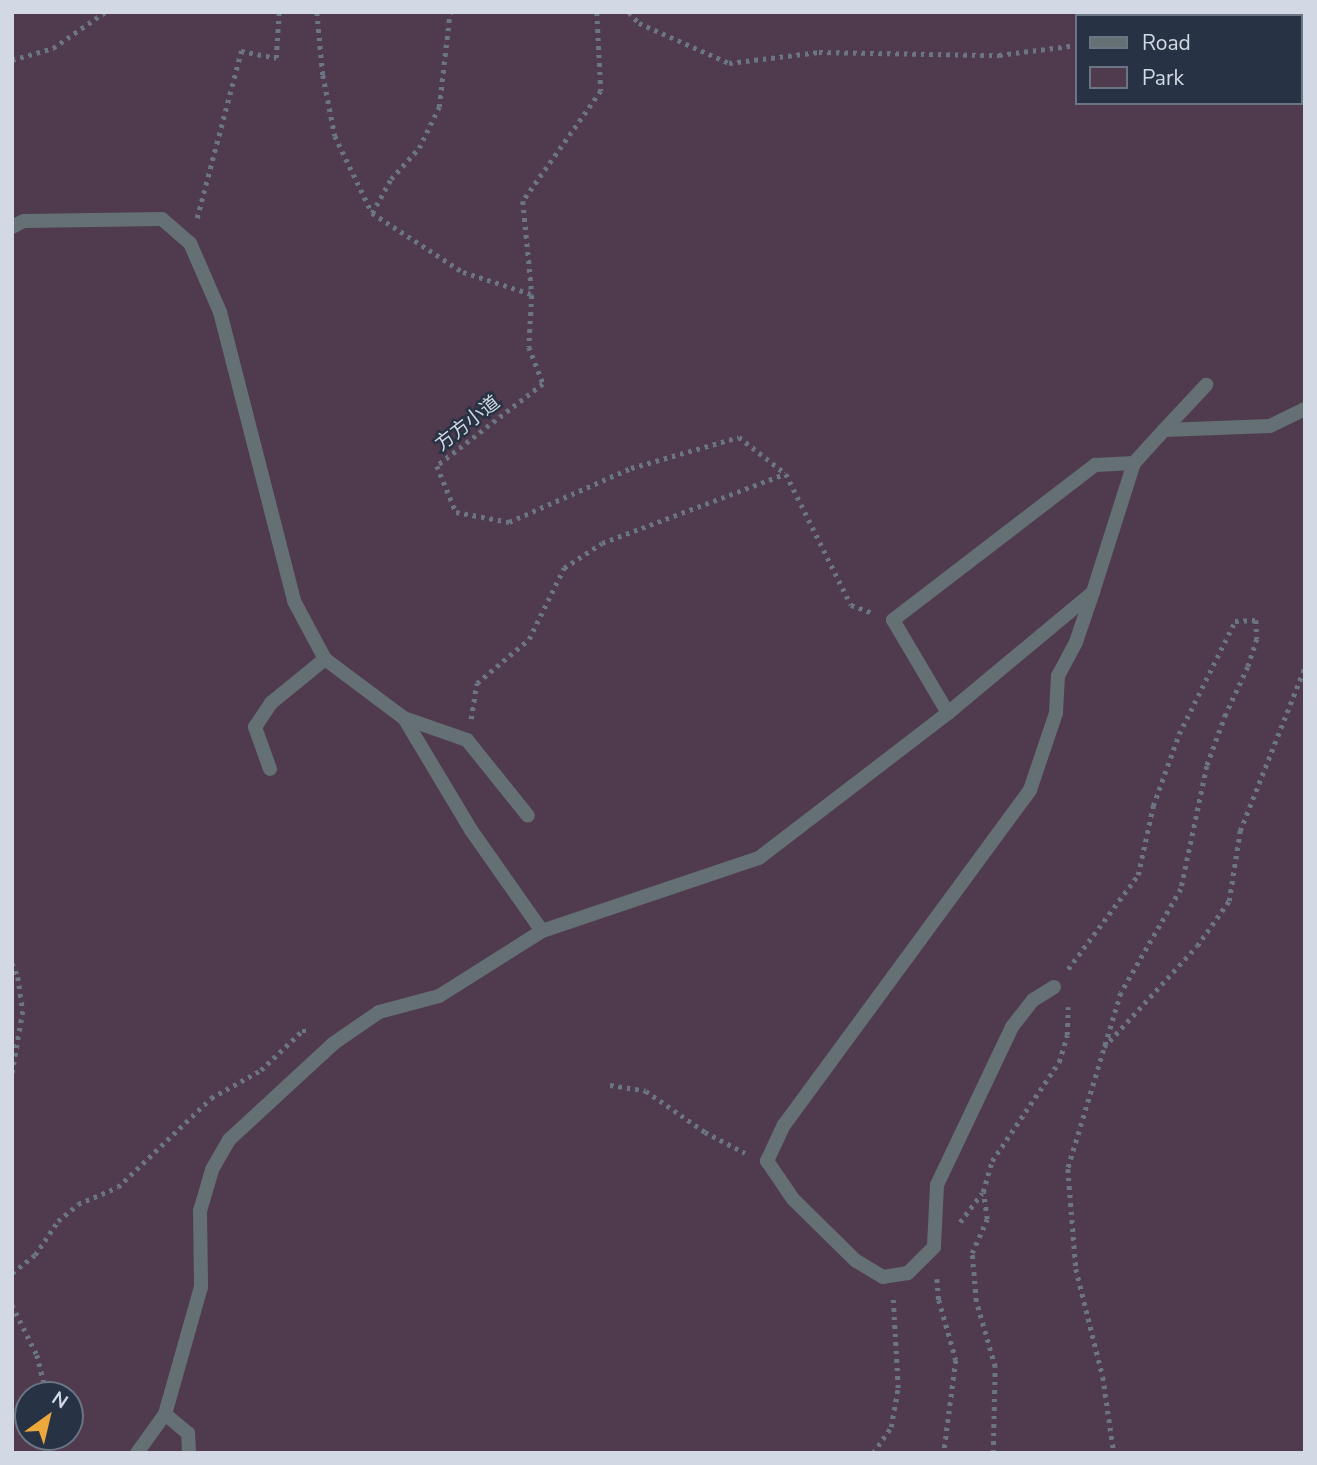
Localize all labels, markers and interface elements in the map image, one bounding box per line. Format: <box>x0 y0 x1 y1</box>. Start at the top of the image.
legend <box>1076 14 1303 105</box>
text: Road <box>1142 29 1191 57</box>
text: Park <box>1142 64 1184 92</box>
street label: 方方小道 <box>431 392 505 456</box>
north arrow <box>14 1381 84 1451</box>
text: N <box>46 1385 73 1415</box>

